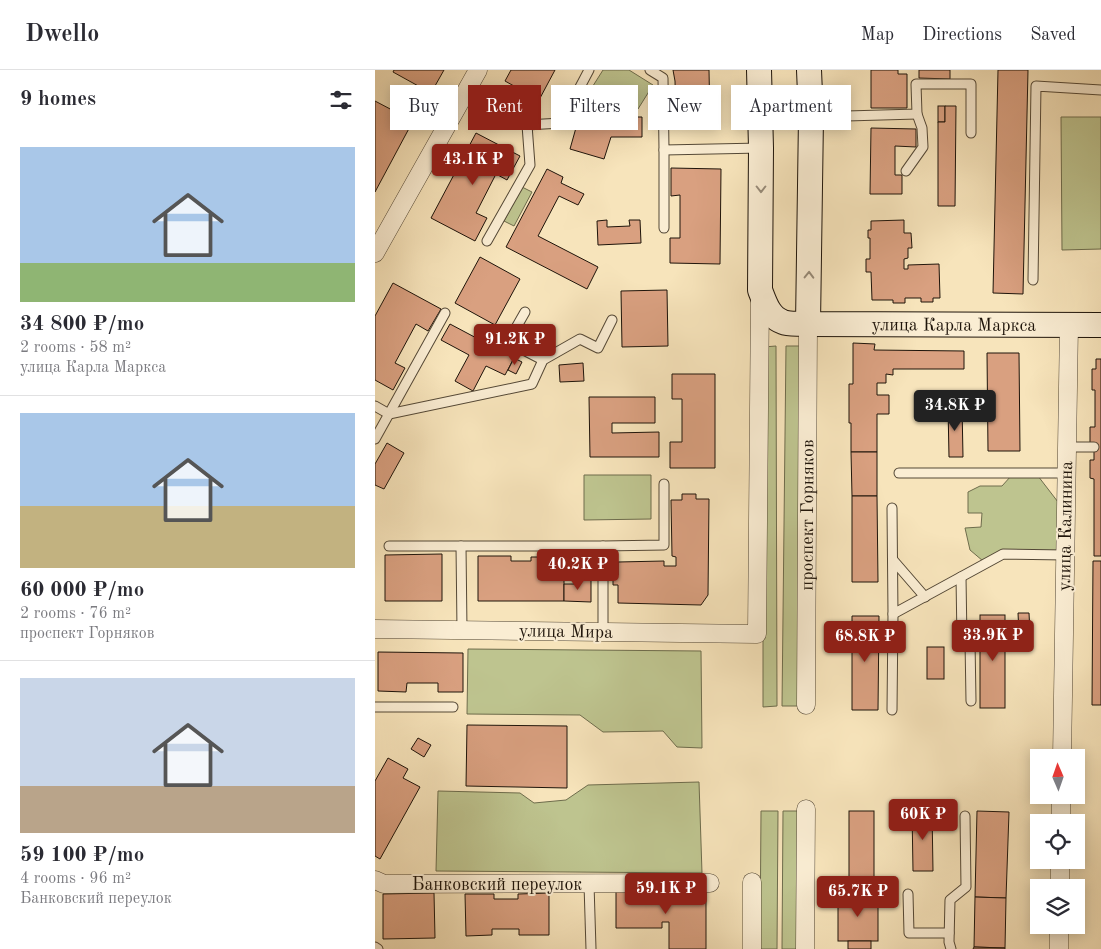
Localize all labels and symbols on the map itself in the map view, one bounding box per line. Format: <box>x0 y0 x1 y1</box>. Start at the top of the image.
pin: 43.1K ₽ <box>427 144 519 186</box>
one-way arrow <box>756 185 766 193</box>
one-way arrow <box>803 271 814 279</box>
street label: улица Карла Маркса <box>872 316 1036 335</box>
pin: 91.2K ₽ <box>469 324 561 366</box>
pin: 34.8K ₽ <box>909 390 1001 432</box>
street label: проспект Горняков <box>799 439 817 591</box>
street label: улица Калинина <box>1056 461 1076 591</box>
pin: 40.2K ₽ <box>532 548 624 591</box>
pin: 68.8K ₽ <box>819 620 911 663</box>
pin: 33.9K ₽ <box>947 620 1039 662</box>
street label: улица Мира <box>519 622 613 642</box>
north arrow <box>1030 749 1085 804</box>
pin: 60K ₽ <box>888 798 958 841</box>
pin: 59.1K ₽ <box>620 872 712 915</box>
street label: Банковский переулок <box>412 876 582 894</box>
pin: 65.7K ₽ <box>812 876 904 918</box>

